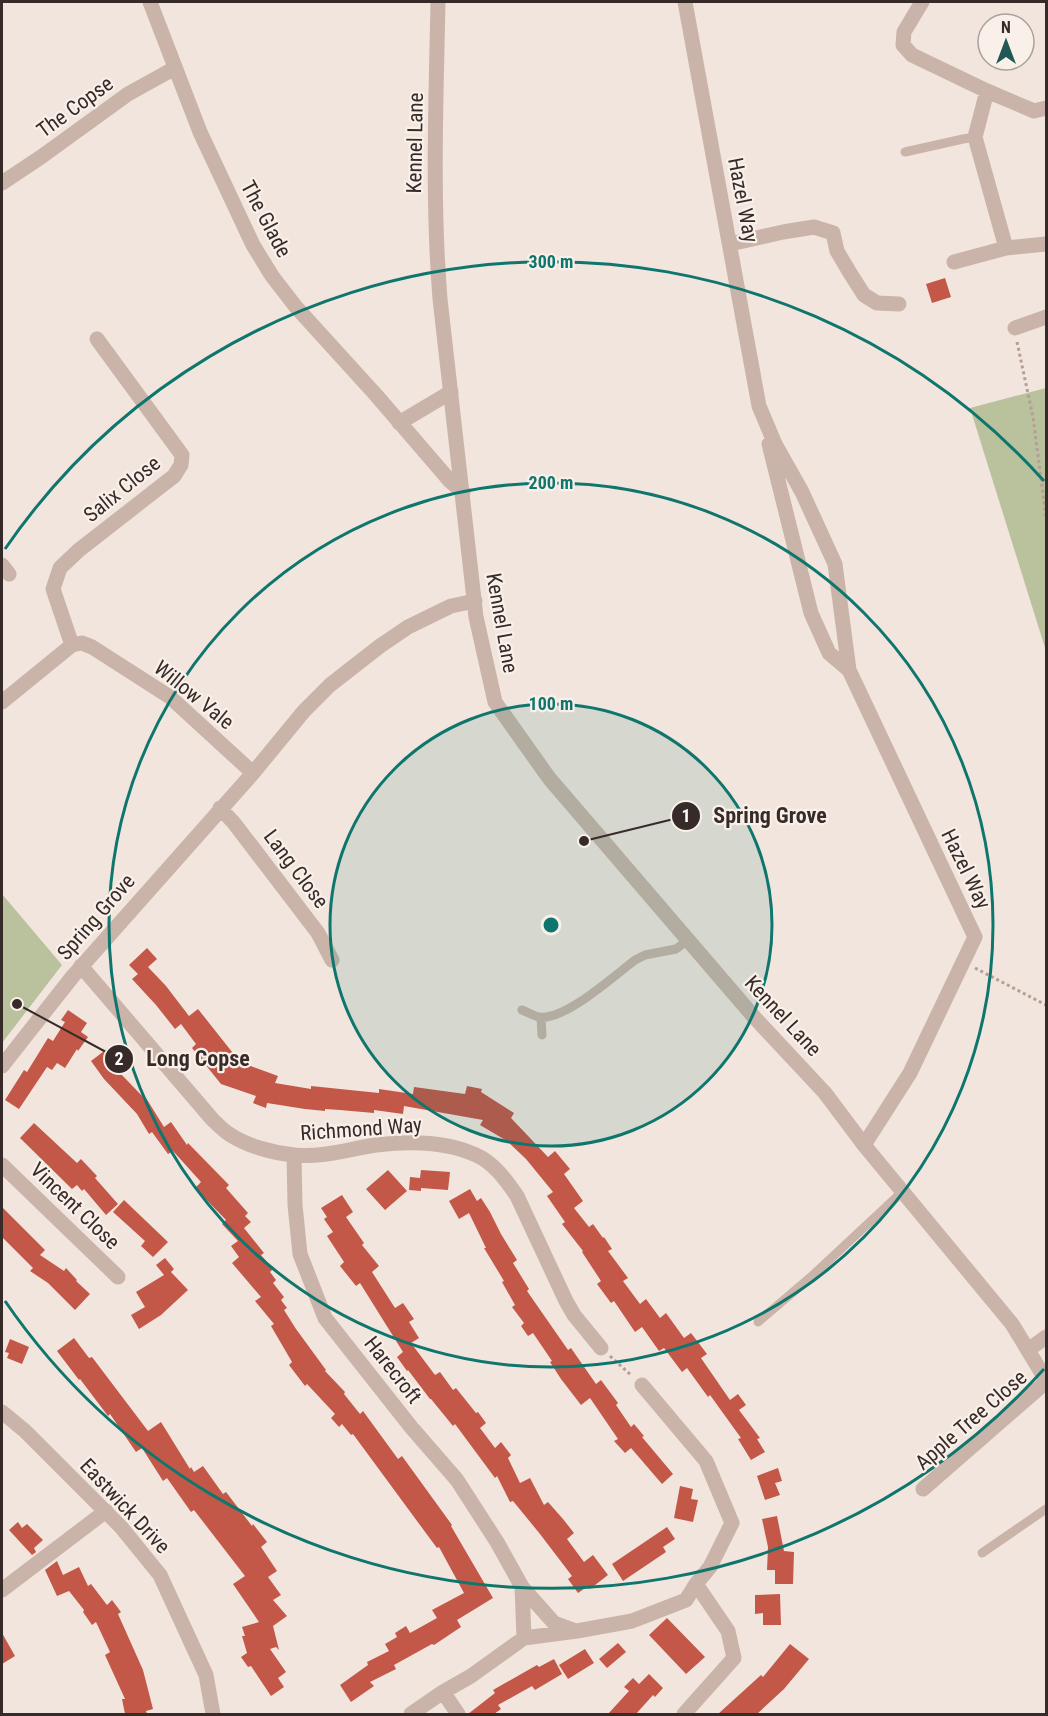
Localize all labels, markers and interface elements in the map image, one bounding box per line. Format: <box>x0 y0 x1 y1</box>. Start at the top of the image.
north arrow <box>976 12 1036 72</box>
text: N <box>1001 18 1011 37</box>
street label: The Copse <box>32 71 118 143</box>
street label: Kennel Lane <box>402 92 428 194</box>
street label: Hazel Way <box>723 156 763 245</box>
street label: The Glade <box>236 177 296 262</box>
text: 300 m <box>529 251 573 272</box>
street label: Salix Close <box>79 451 165 527</box>
text: 200 m <box>529 472 573 493</box>
street label: Kennel Lane <box>481 571 523 675</box>
street label: Willow Vale <box>149 656 239 734</box>
text: 100 m <box>529 693 573 714</box>
callout: Spring Grove <box>671 796 838 836</box>
text: Spring Grove <box>713 803 827 828</box>
text: 1 <box>681 805 691 826</box>
street label: Lang Close <box>259 825 333 913</box>
street label: Hazel Way <box>936 825 996 913</box>
street label: Spring Grove <box>52 869 140 965</box>
centre of rings <box>541 915 561 935</box>
street label: Kennel Lane <box>740 971 826 1061</box>
callout: Long Copse <box>104 1039 261 1079</box>
text: Long Copse <box>146 1046 250 1071</box>
text: 2 <box>114 1048 124 1069</box>
street label: Richmond Way <box>299 1113 423 1145</box>
street label: Vincent Close <box>26 1158 125 1254</box>
street label: Harecroft <box>359 1332 427 1408</box>
street label: Apple Tree Close <box>911 1365 1032 1475</box>
street label: Eastwick Drive <box>75 1454 175 1558</box>

